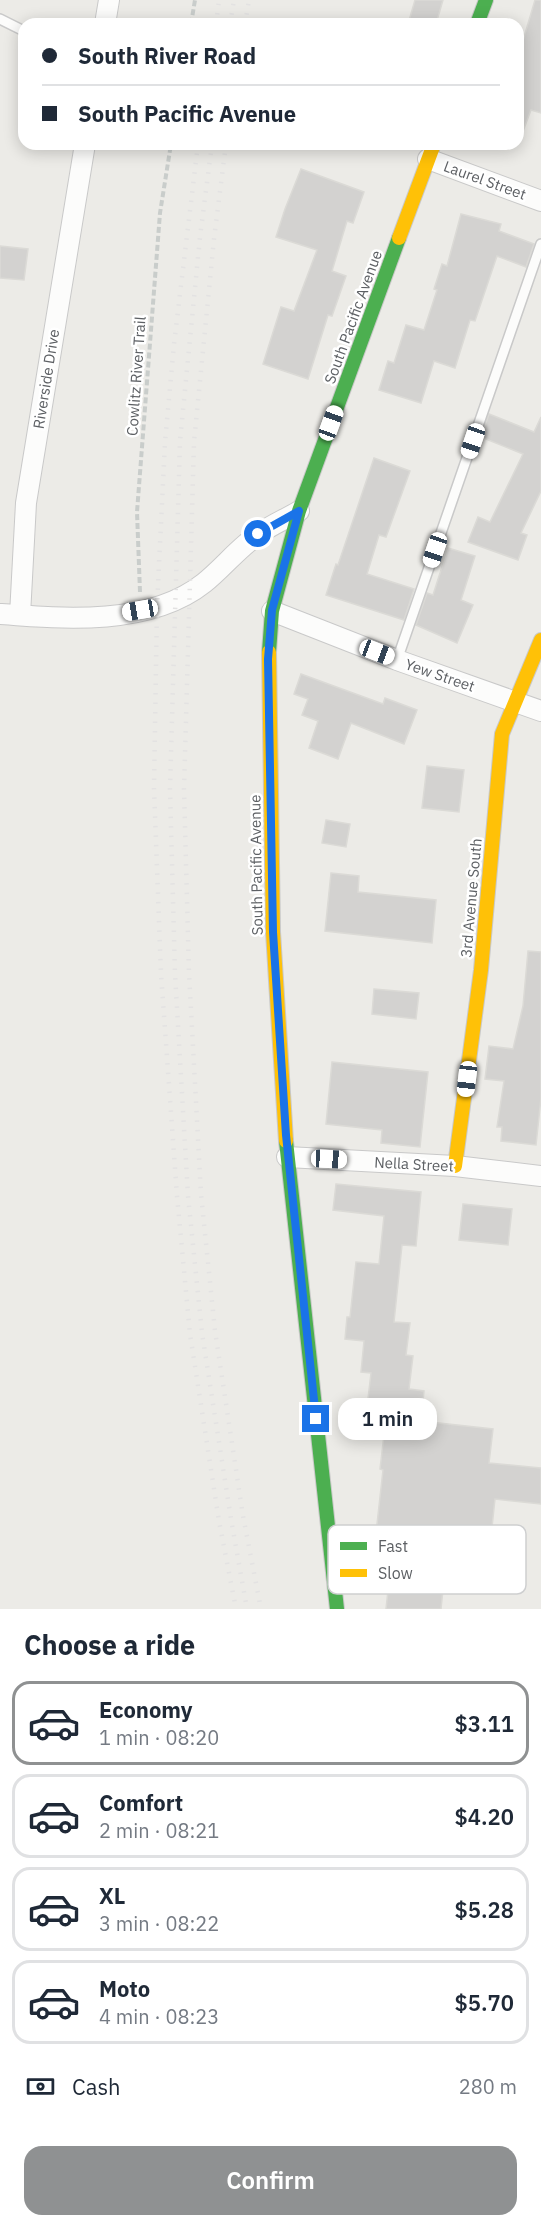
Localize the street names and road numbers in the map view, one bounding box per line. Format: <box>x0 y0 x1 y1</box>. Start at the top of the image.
street label: Laurel Street <box>441 156 529 204</box>
street label: South Pacific Avenue <box>320 248 386 386</box>
street label: Cowlitz River Trail <box>122 316 150 436</box>
street label: Riverside Drive <box>29 328 63 430</box>
street label: Yew Street <box>403 654 477 696</box>
street label: South Pacific Avenue <box>245 794 267 936</box>
street label: 3rd Avenue South <box>456 838 486 958</box>
street label: Nella Street <box>374 1152 454 1176</box>

